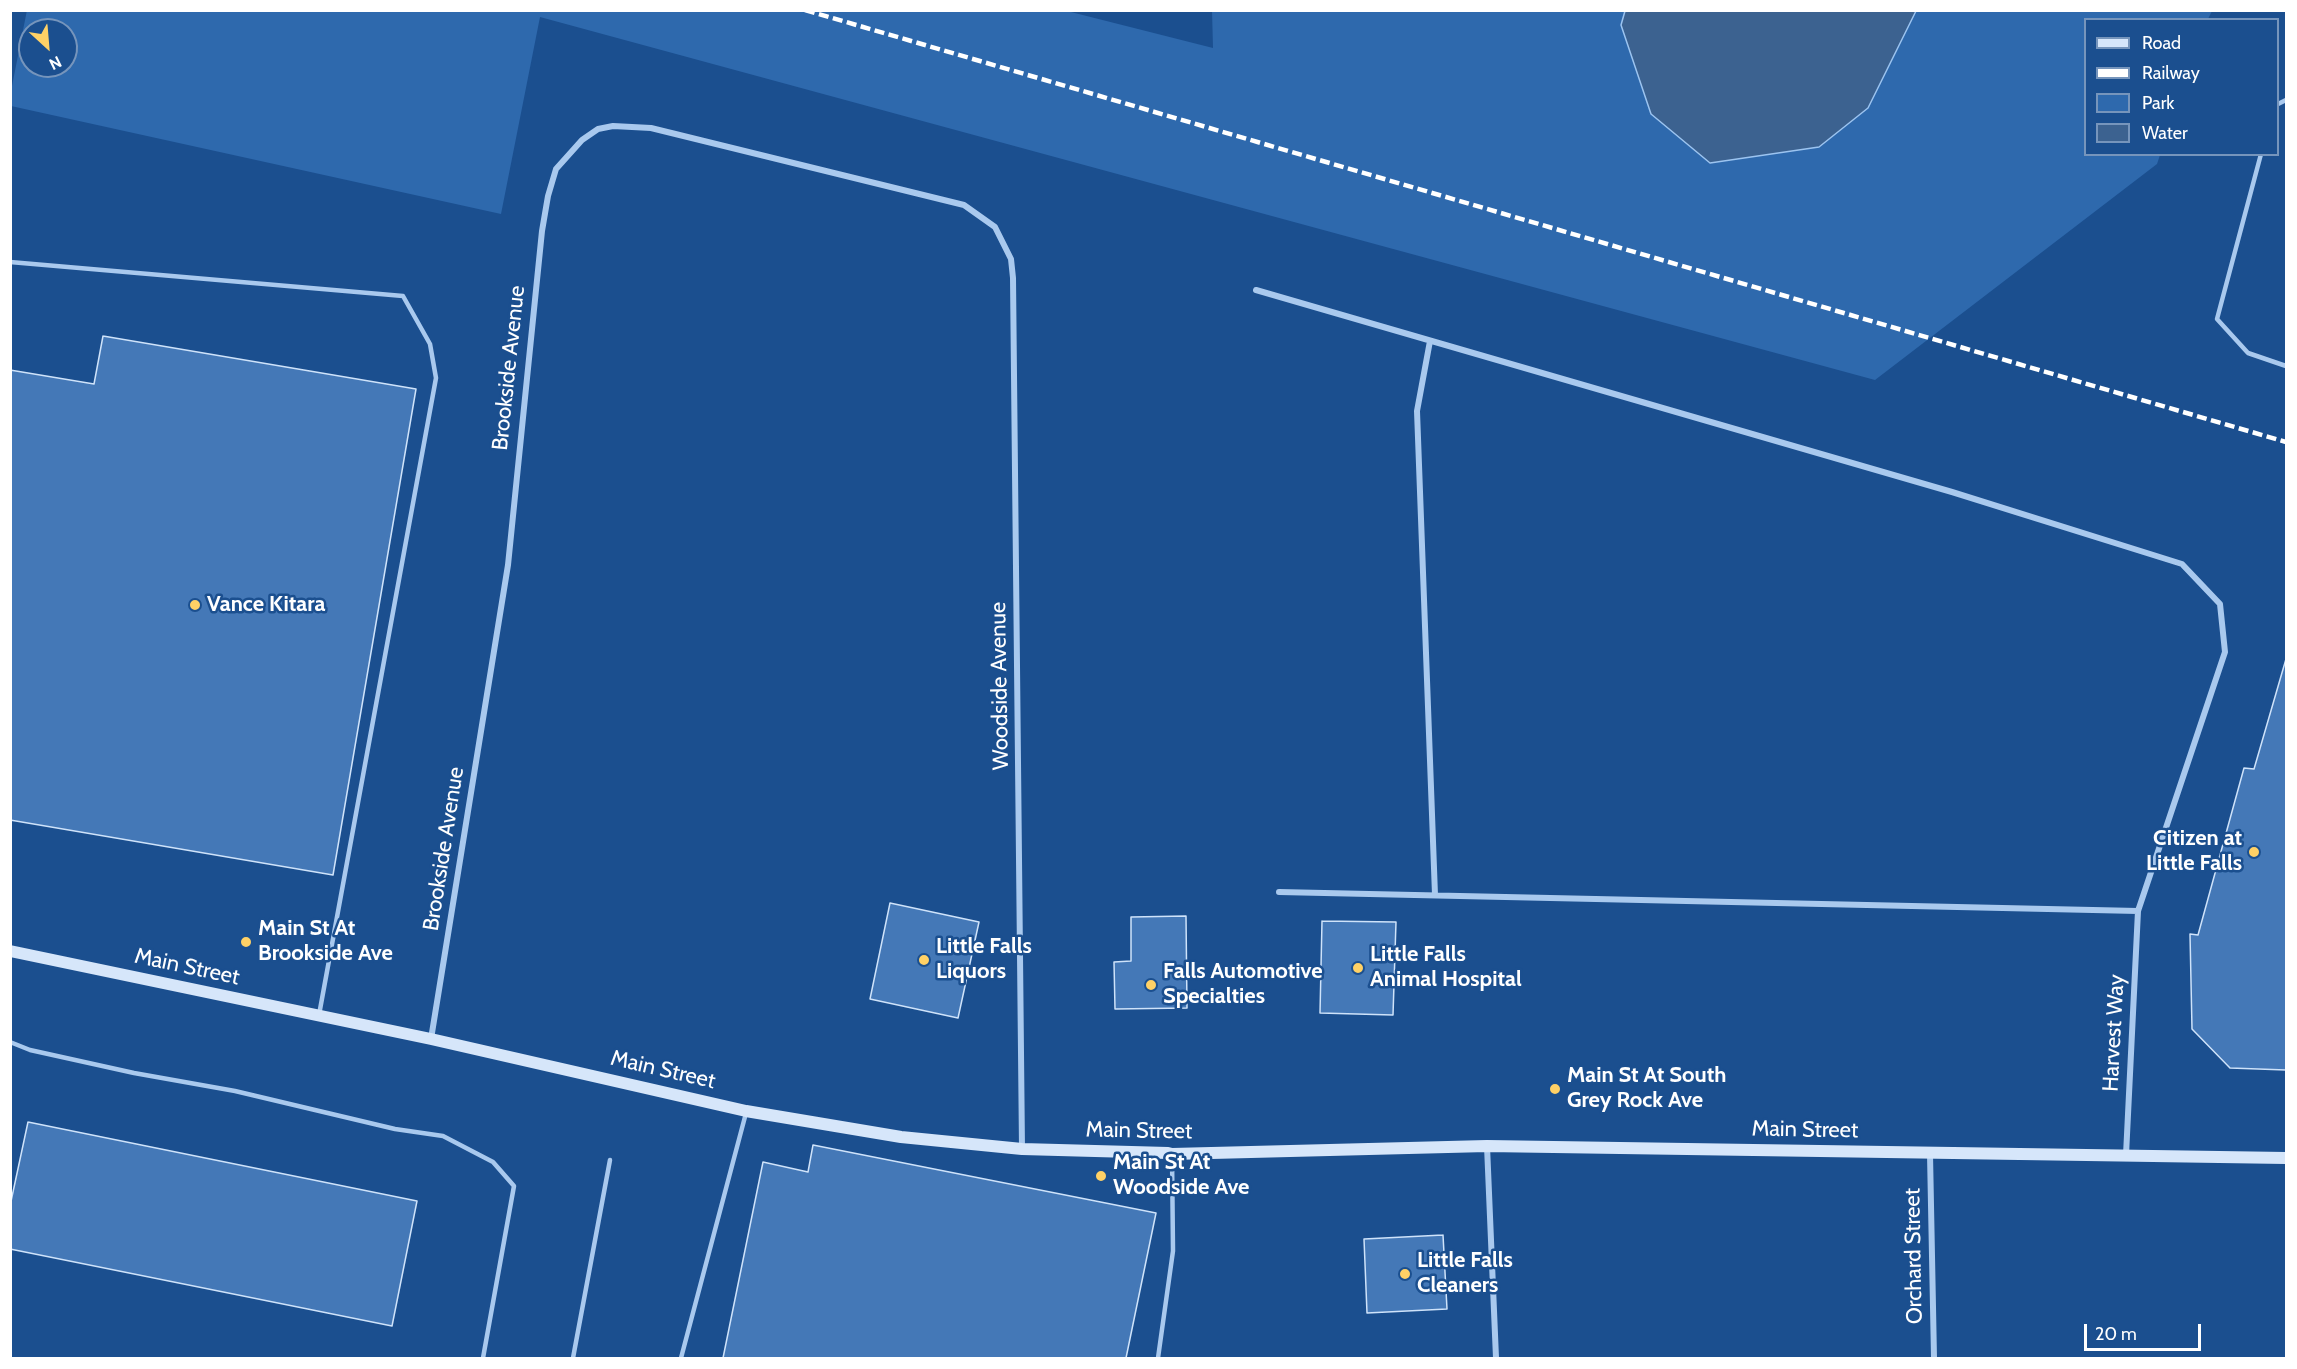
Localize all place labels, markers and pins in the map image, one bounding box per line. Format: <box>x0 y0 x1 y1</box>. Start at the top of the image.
place label: Vance Kitara <box>207 592 325 618</box>
marker: Vance Kitara <box>188 598 202 612</box>
place label: Citizen at Little Falls <box>2146 826 2242 878</box>
marker: Citizen at Little Falls <box>2247 845 2261 859</box>
place label: Main St At Brookside Ave <box>258 916 393 968</box>
place label: Little Falls Liquors <box>936 934 1032 986</box>
marker: Main St At Brookside Ave <box>239 935 253 949</box>
place label: Little Falls Animal Hospital <box>1370 942 1522 993</box>
marker: Little Falls Liquors <box>917 953 931 967</box>
place label: Falls Automotive Specialties <box>1163 959 1323 1010</box>
marker: Little Falls Animal Hospital <box>1351 961 1365 975</box>
marker: Falls Automotive Specialties <box>1144 978 1158 992</box>
place label: Main St At South Grey Rock Ave <box>1567 1063 1726 1114</box>
marker: Main St At South Grey Rock Ave <box>1548 1082 1562 1096</box>
place label: Main St At Woodside Ave <box>1113 1150 1249 1202</box>
marker: Main St At Woodside Ave <box>1094 1169 1108 1183</box>
place label: Little Falls Cleaners <box>1417 1248 1513 1300</box>
marker: Little Falls Cleaners <box>1398 1267 1412 1281</box>

